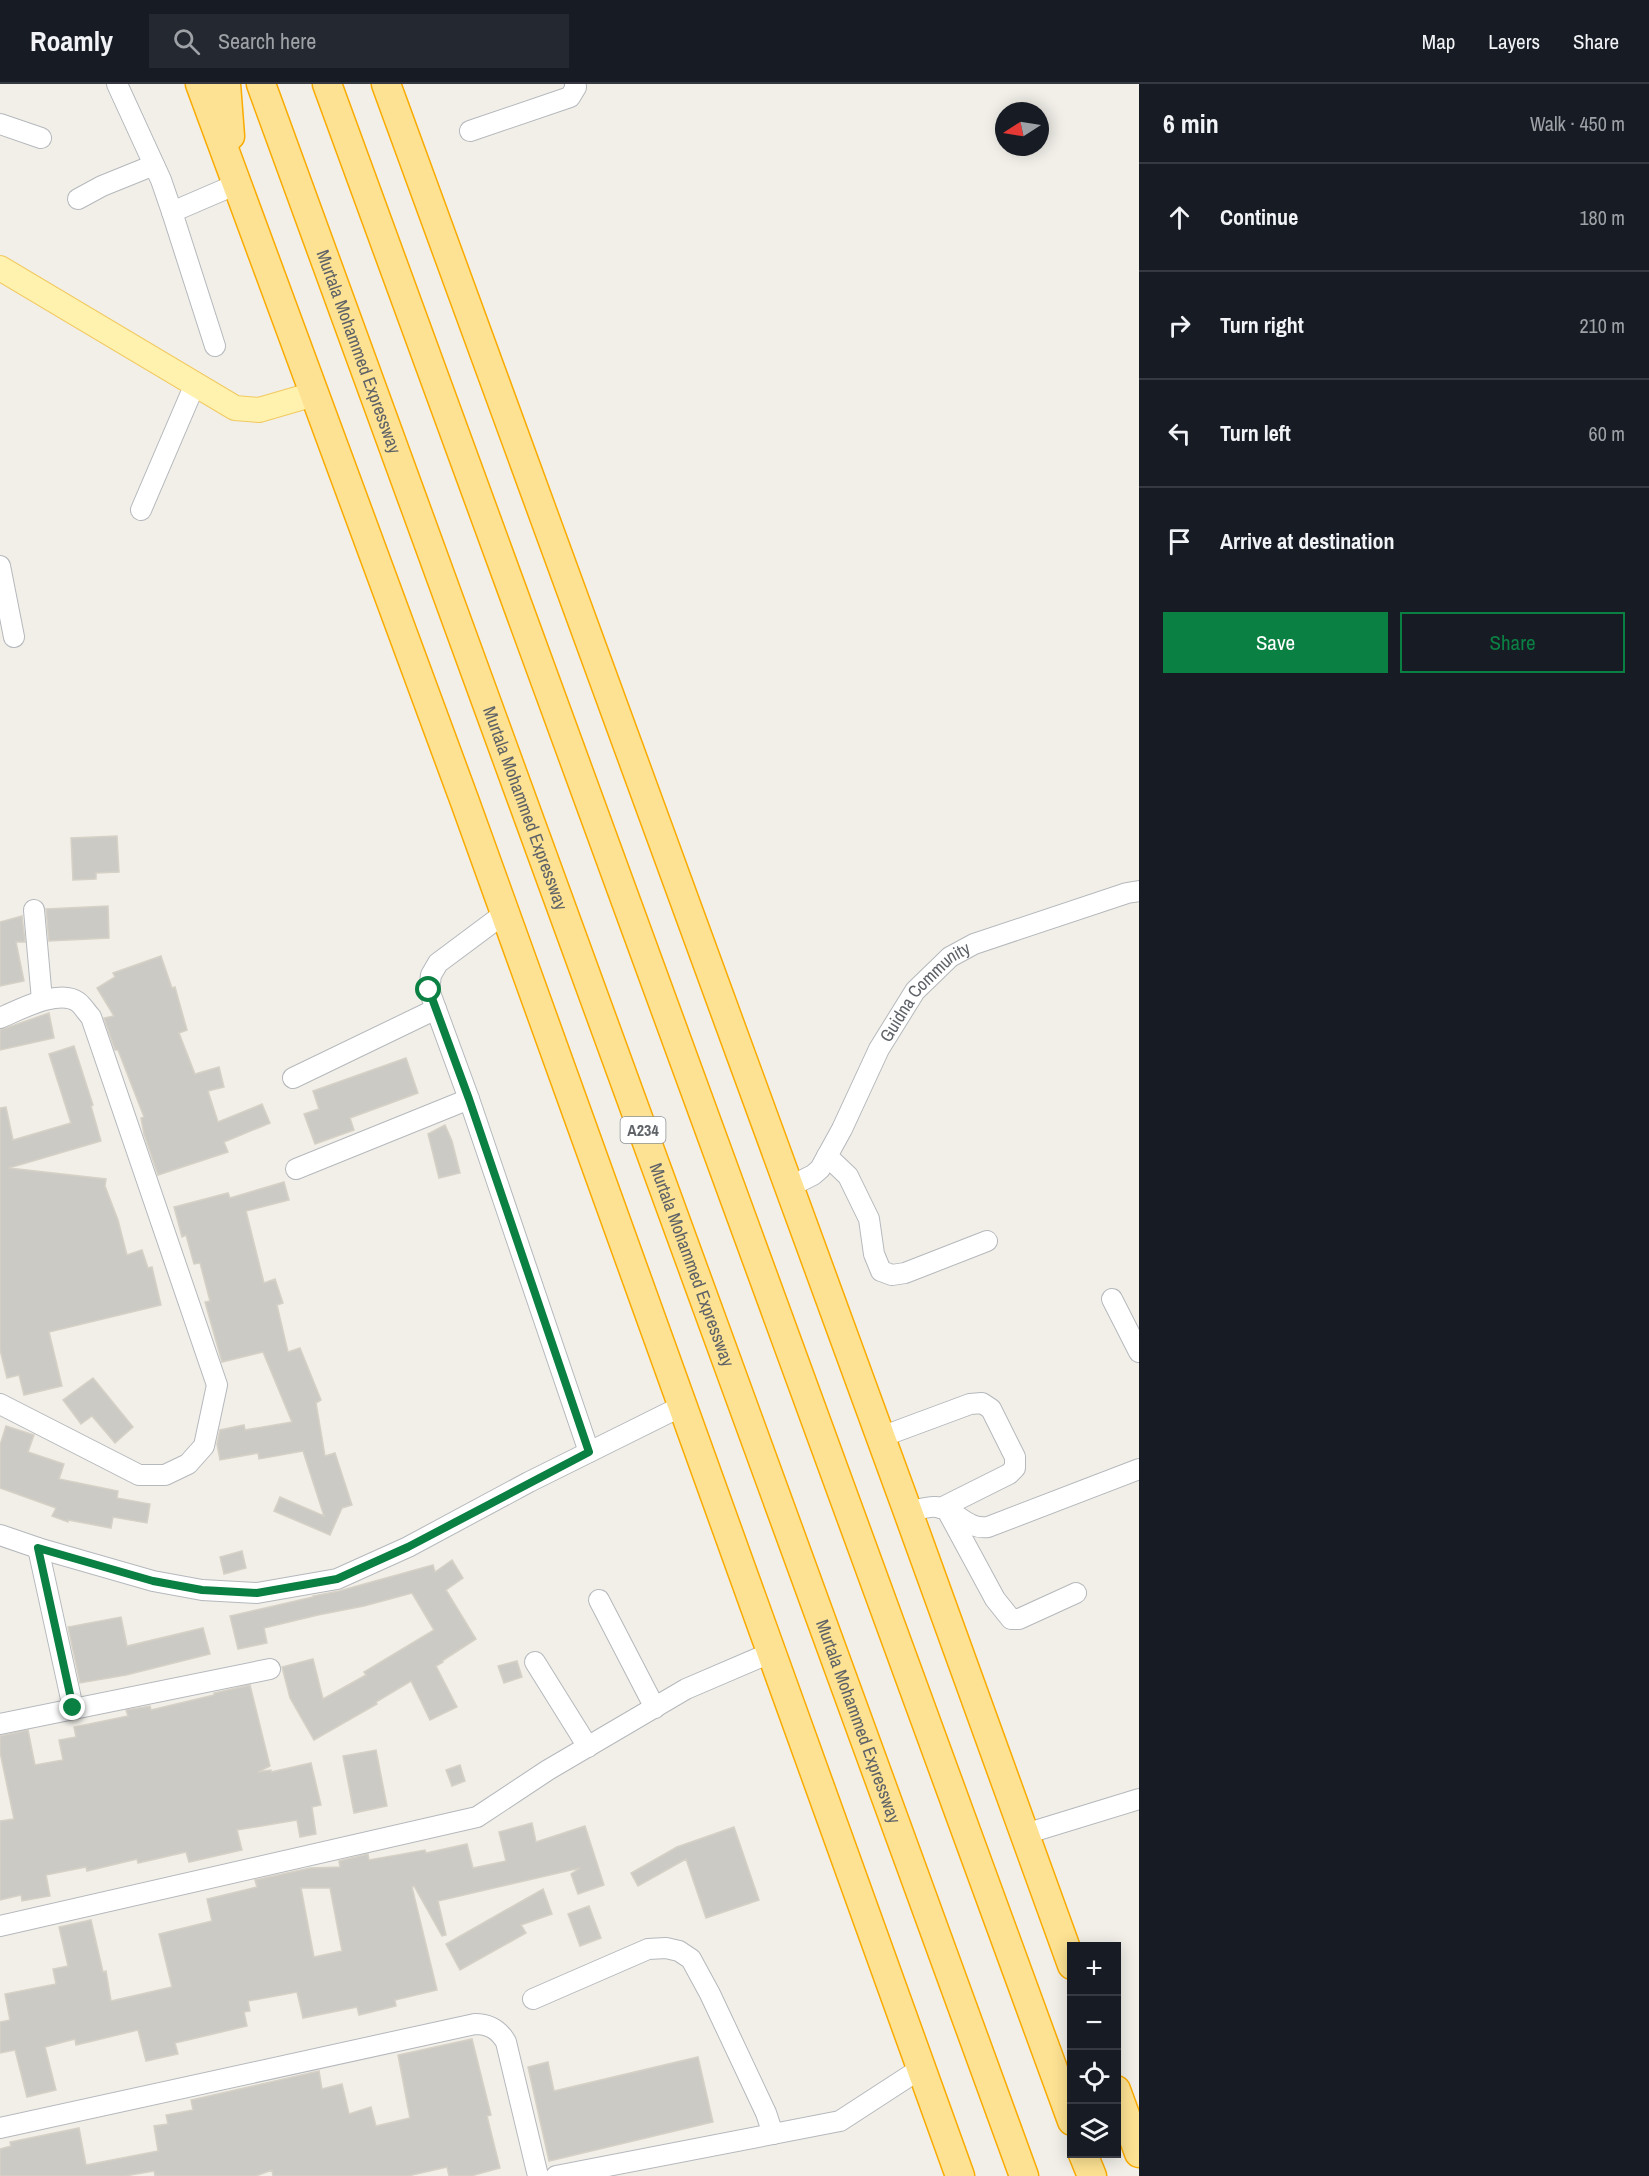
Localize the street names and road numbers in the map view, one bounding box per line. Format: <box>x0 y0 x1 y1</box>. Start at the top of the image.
street label: Murtala Mohammed Expressway <box>311 246 408 457</box>
street label: Murtala Mohammed Expressway <box>477 703 574 914</box>
street label: Guidna Community <box>873 935 975 1047</box>
road number: A234 <box>620 1117 666 1143</box>
street label: Murtala Mohammed Expressway <box>644 1159 741 1371</box>
street label: Murtala Mohammed Expressway <box>810 1616 908 1827</box>

